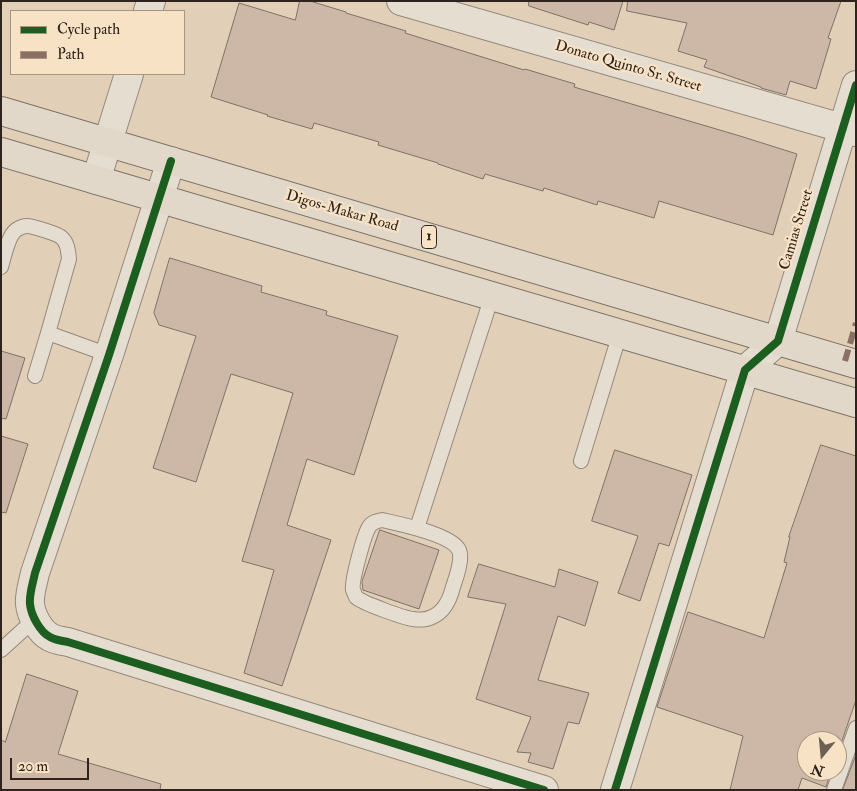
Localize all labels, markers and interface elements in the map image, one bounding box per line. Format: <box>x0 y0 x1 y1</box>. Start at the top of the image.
legend <box>10 10 185 75</box>
text: Cycle path <box>57 20 120 39</box>
street label: Donato Quinto Sr. Street <box>553 37 703 97</box>
text: Path <box>57 45 84 64</box>
street label: Digos-Makar Road <box>284 187 400 237</box>
street label: Camias Street <box>776 188 818 272</box>
road number: 1 <box>422 226 436 248</box>
north arrow <box>797 731 847 781</box>
scale bar <box>12 748 91 780</box>
text: 20 m <box>18 757 48 776</box>
text: N <box>809 760 826 780</box>

